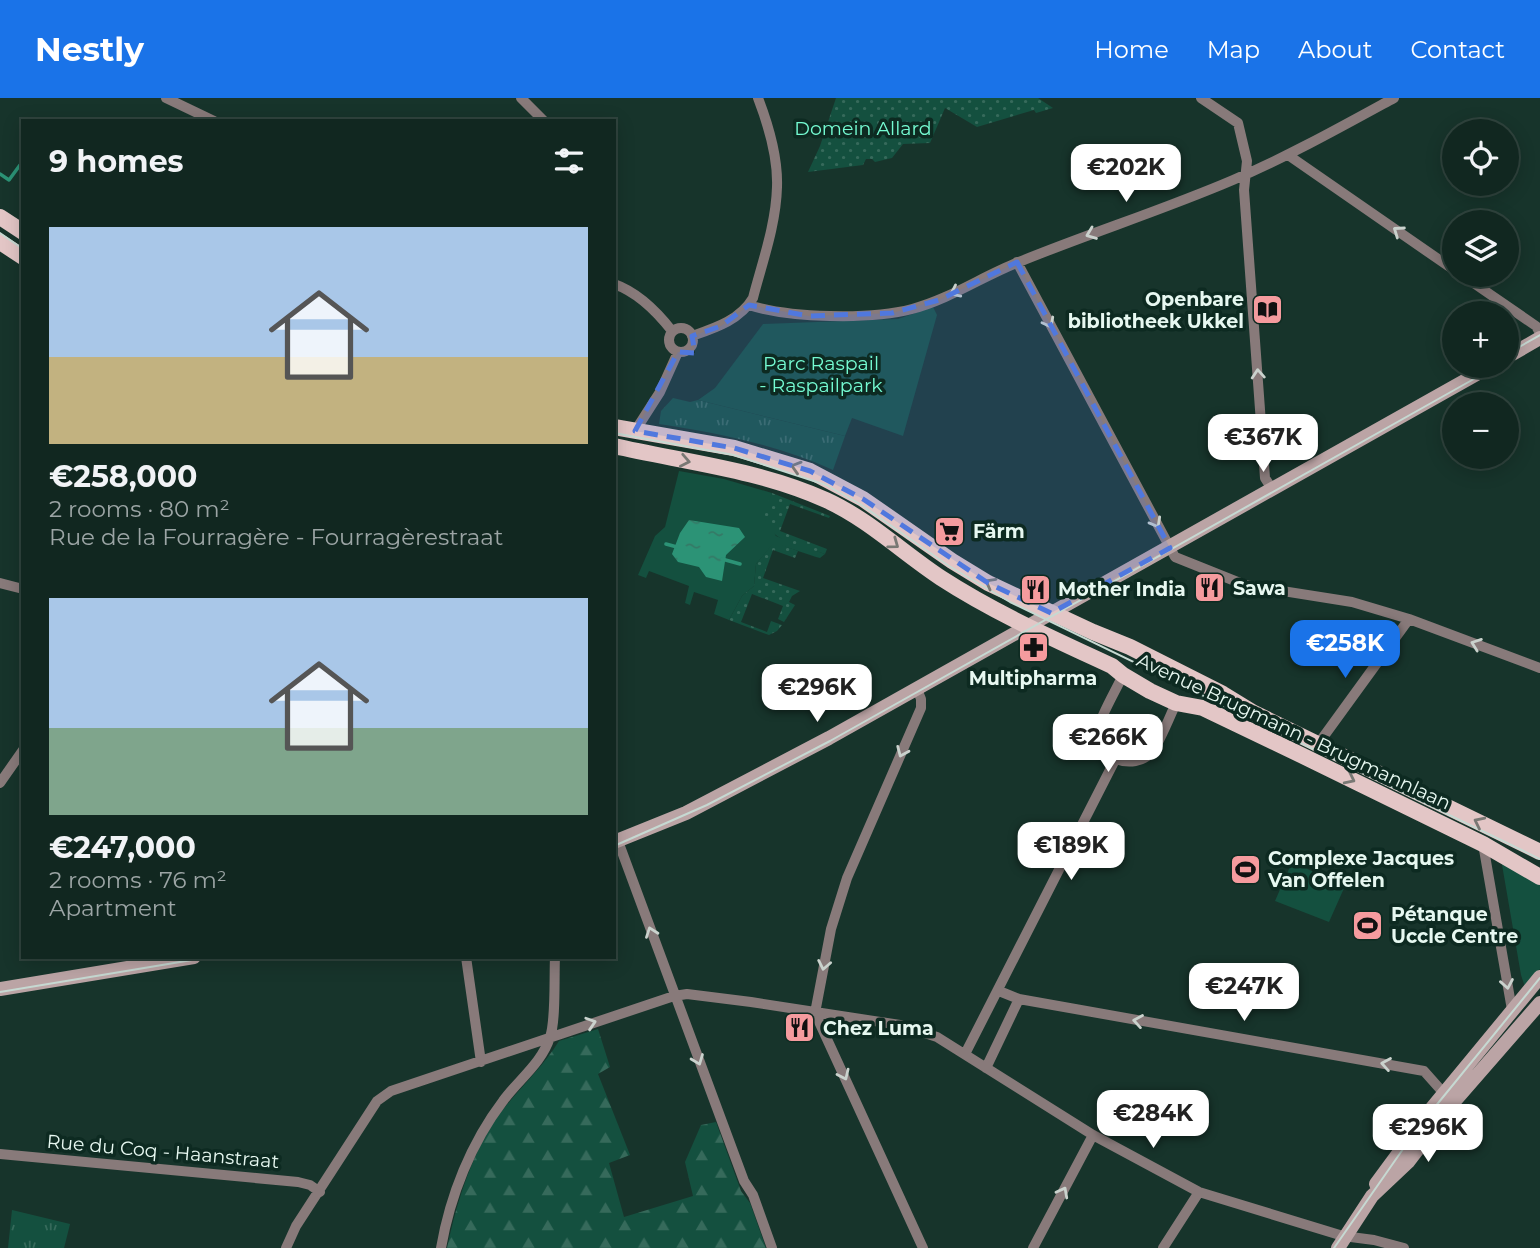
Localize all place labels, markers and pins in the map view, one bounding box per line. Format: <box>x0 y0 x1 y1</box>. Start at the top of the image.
pin: €202K <box>1077 144 1175 204</box>
place label: Openbare bibliotheek Ukkel <box>1068 288 1244 333</box>
library icon: Openbare bibliotheek Ukkel <box>1250 293 1284 327</box>
pin: €367K <box>1214 414 1312 474</box>
supermarket icon: Färm <box>933 514 967 548</box>
place label: Färm <box>973 520 1025 543</box>
restaurant icon: Sawa <box>1193 571 1227 605</box>
restaurant icon: Mother India <box>1018 572 1052 606</box>
place label: Sawa <box>1233 577 1286 600</box>
place label: Mother India <box>1058 578 1186 601</box>
pin: €258K <box>1296 620 1394 680</box>
pharmacy icon: Multipharma <box>1016 630 1050 664</box>
pin: €296K <box>768 664 866 724</box>
place label: Multipharma <box>969 667 1097 690</box>
pin: €266K <box>1059 714 1157 774</box>
pin: €189K <box>1022 822 1120 882</box>
place label: Complexe Jacques Van Offelen <box>1267 847 1454 892</box>
sports icon: Complexe Jacques Van Offelen <box>1228 852 1262 886</box>
place label: Pétanque Uccle Centre <box>1391 903 1518 948</box>
sports icon: Pétanque Uccle Centre <box>1351 908 1385 942</box>
pin: €247K <box>1195 964 1293 1023</box>
restaurant icon: Chez Luma <box>783 1011 817 1045</box>
place label: Chez Luma <box>823 1017 934 1040</box>
pin: €284K <box>1104 1090 1202 1150</box>
pin: €296K <box>1379 1104 1477 1164</box>

